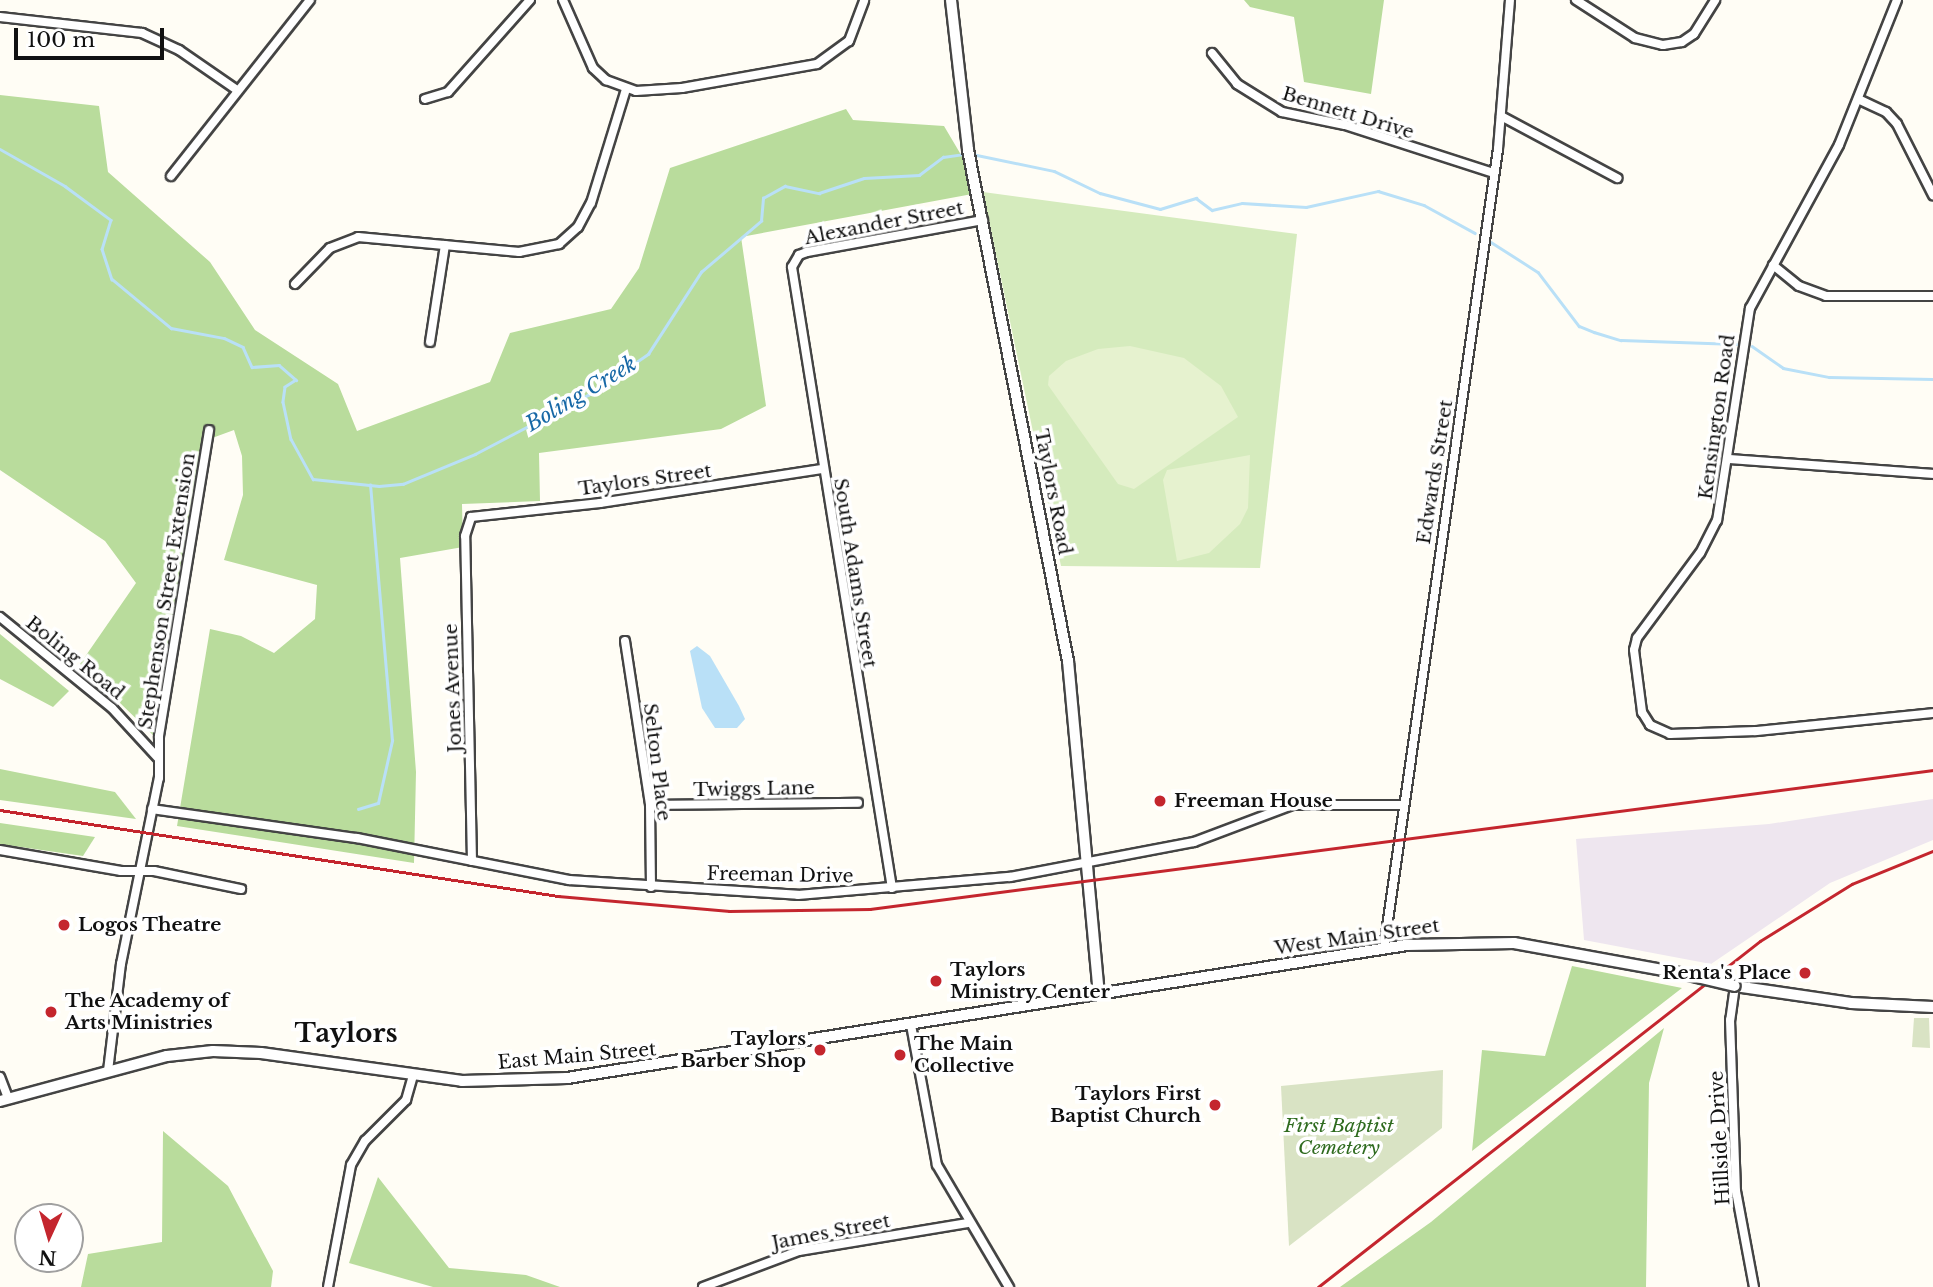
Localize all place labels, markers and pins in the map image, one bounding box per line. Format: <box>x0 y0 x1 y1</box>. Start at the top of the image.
place label: Freeman House <box>1174 790 1333 812</box>
marker: Freeman House <box>1152 793 1168 809</box>
place label: Logos Theatre <box>78 914 222 936</box>
marker: Logos Theatre <box>56 917 72 933</box>
place label: Taylors Ministry Center <box>950 959 1111 1003</box>
place label: Renta's Place <box>1662 962 1791 984</box>
marker: Renta's Place <box>1797 965 1813 981</box>
marker: Taylors Ministry Center <box>928 973 944 989</box>
place label: The Academy of Arts Ministries <box>65 990 230 1034</box>
marker: The Academy of Arts Ministries <box>43 1004 59 1020</box>
place label: Taylors Barber Shop <box>680 1028 806 1072</box>
place label: The Main Collective <box>914 1033 1014 1077</box>
marker: Taylors Barber Shop <box>812 1042 828 1058</box>
marker: The Main Collective <box>892 1047 908 1063</box>
place label: Taylors First Baptist Church <box>1050 1083 1201 1127</box>
marker: Taylors First Baptist Church <box>1207 1097 1223 1113</box>

